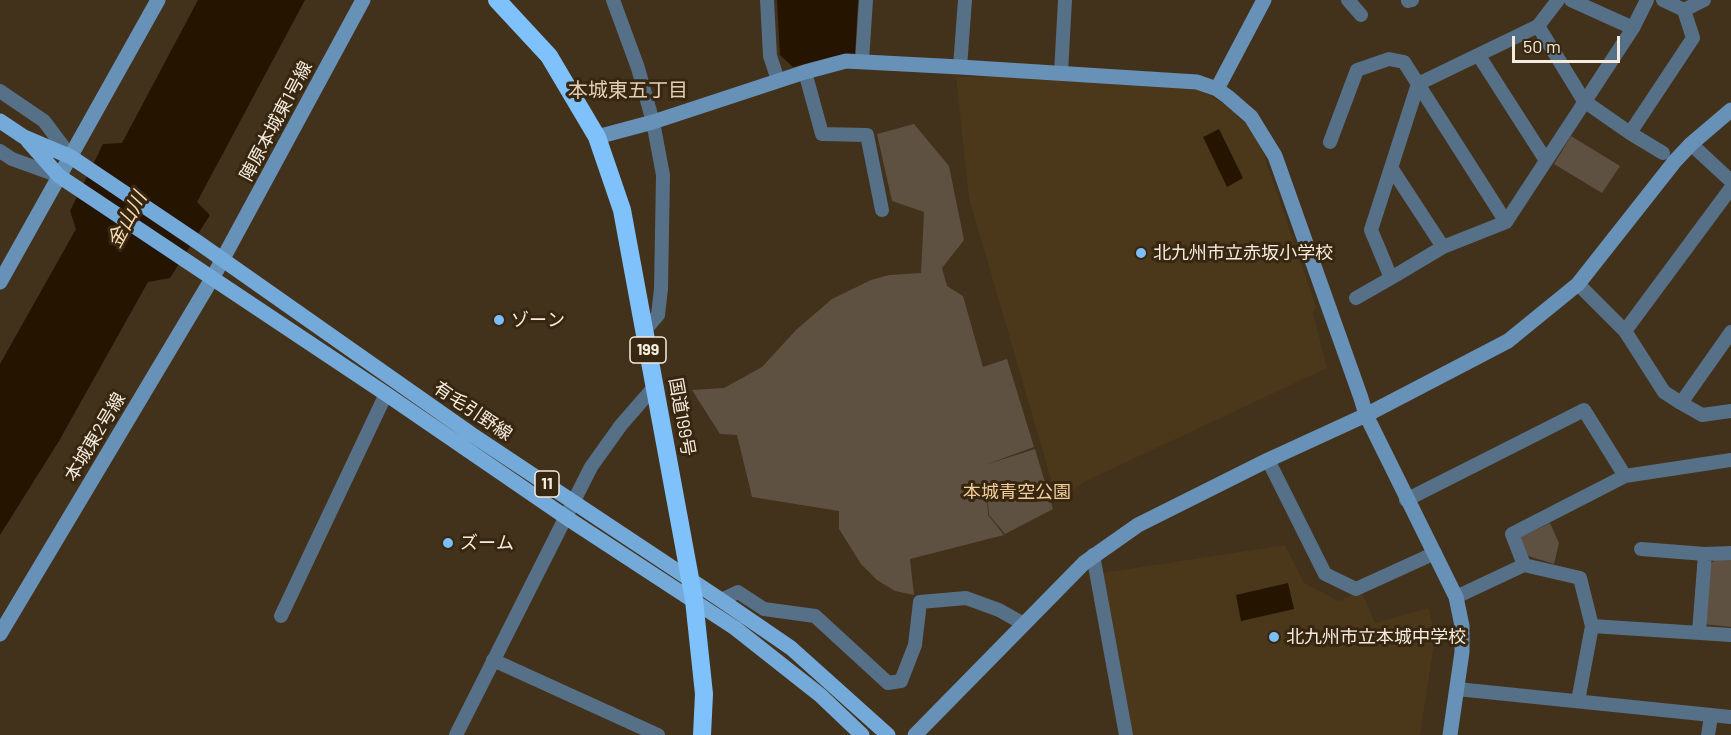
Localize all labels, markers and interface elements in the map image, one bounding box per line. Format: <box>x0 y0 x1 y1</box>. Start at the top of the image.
scale bar <box>1515 24 1623 62</box>
text: 50 m <box>1523 35 1561 57</box>
street label: 陣原本城東1号線 <box>235 58 317 184</box>
district label: 本城東五丁目 <box>568 78 688 102</box>
water label: 金山川 <box>102 188 152 252</box>
place label: 北九州市立赤坂小学校 <box>1153 242 1333 264</box>
marker: 北九州市立赤坂小学校 <box>1134 246 1148 260</box>
place label: ゾーン <box>511 309 565 331</box>
marker: ゾーン <box>492 313 506 327</box>
road number: 199 <box>630 337 666 363</box>
street label: 国道199号 <box>665 376 699 458</box>
street label: 有毛引野線 <box>430 377 516 445</box>
street label: 本城東2号線 <box>60 389 130 485</box>
road number: 11 <box>535 471 559 497</box>
park label: 本城青空公園 <box>963 481 1071 503</box>
place label: ズーム <box>460 532 514 554</box>
marker: ズーム <box>441 536 455 550</box>
place label: 北九州市立本城中学校 <box>1286 626 1466 648</box>
marker: 北九州市立本城中学校 <box>1267 630 1281 644</box>

